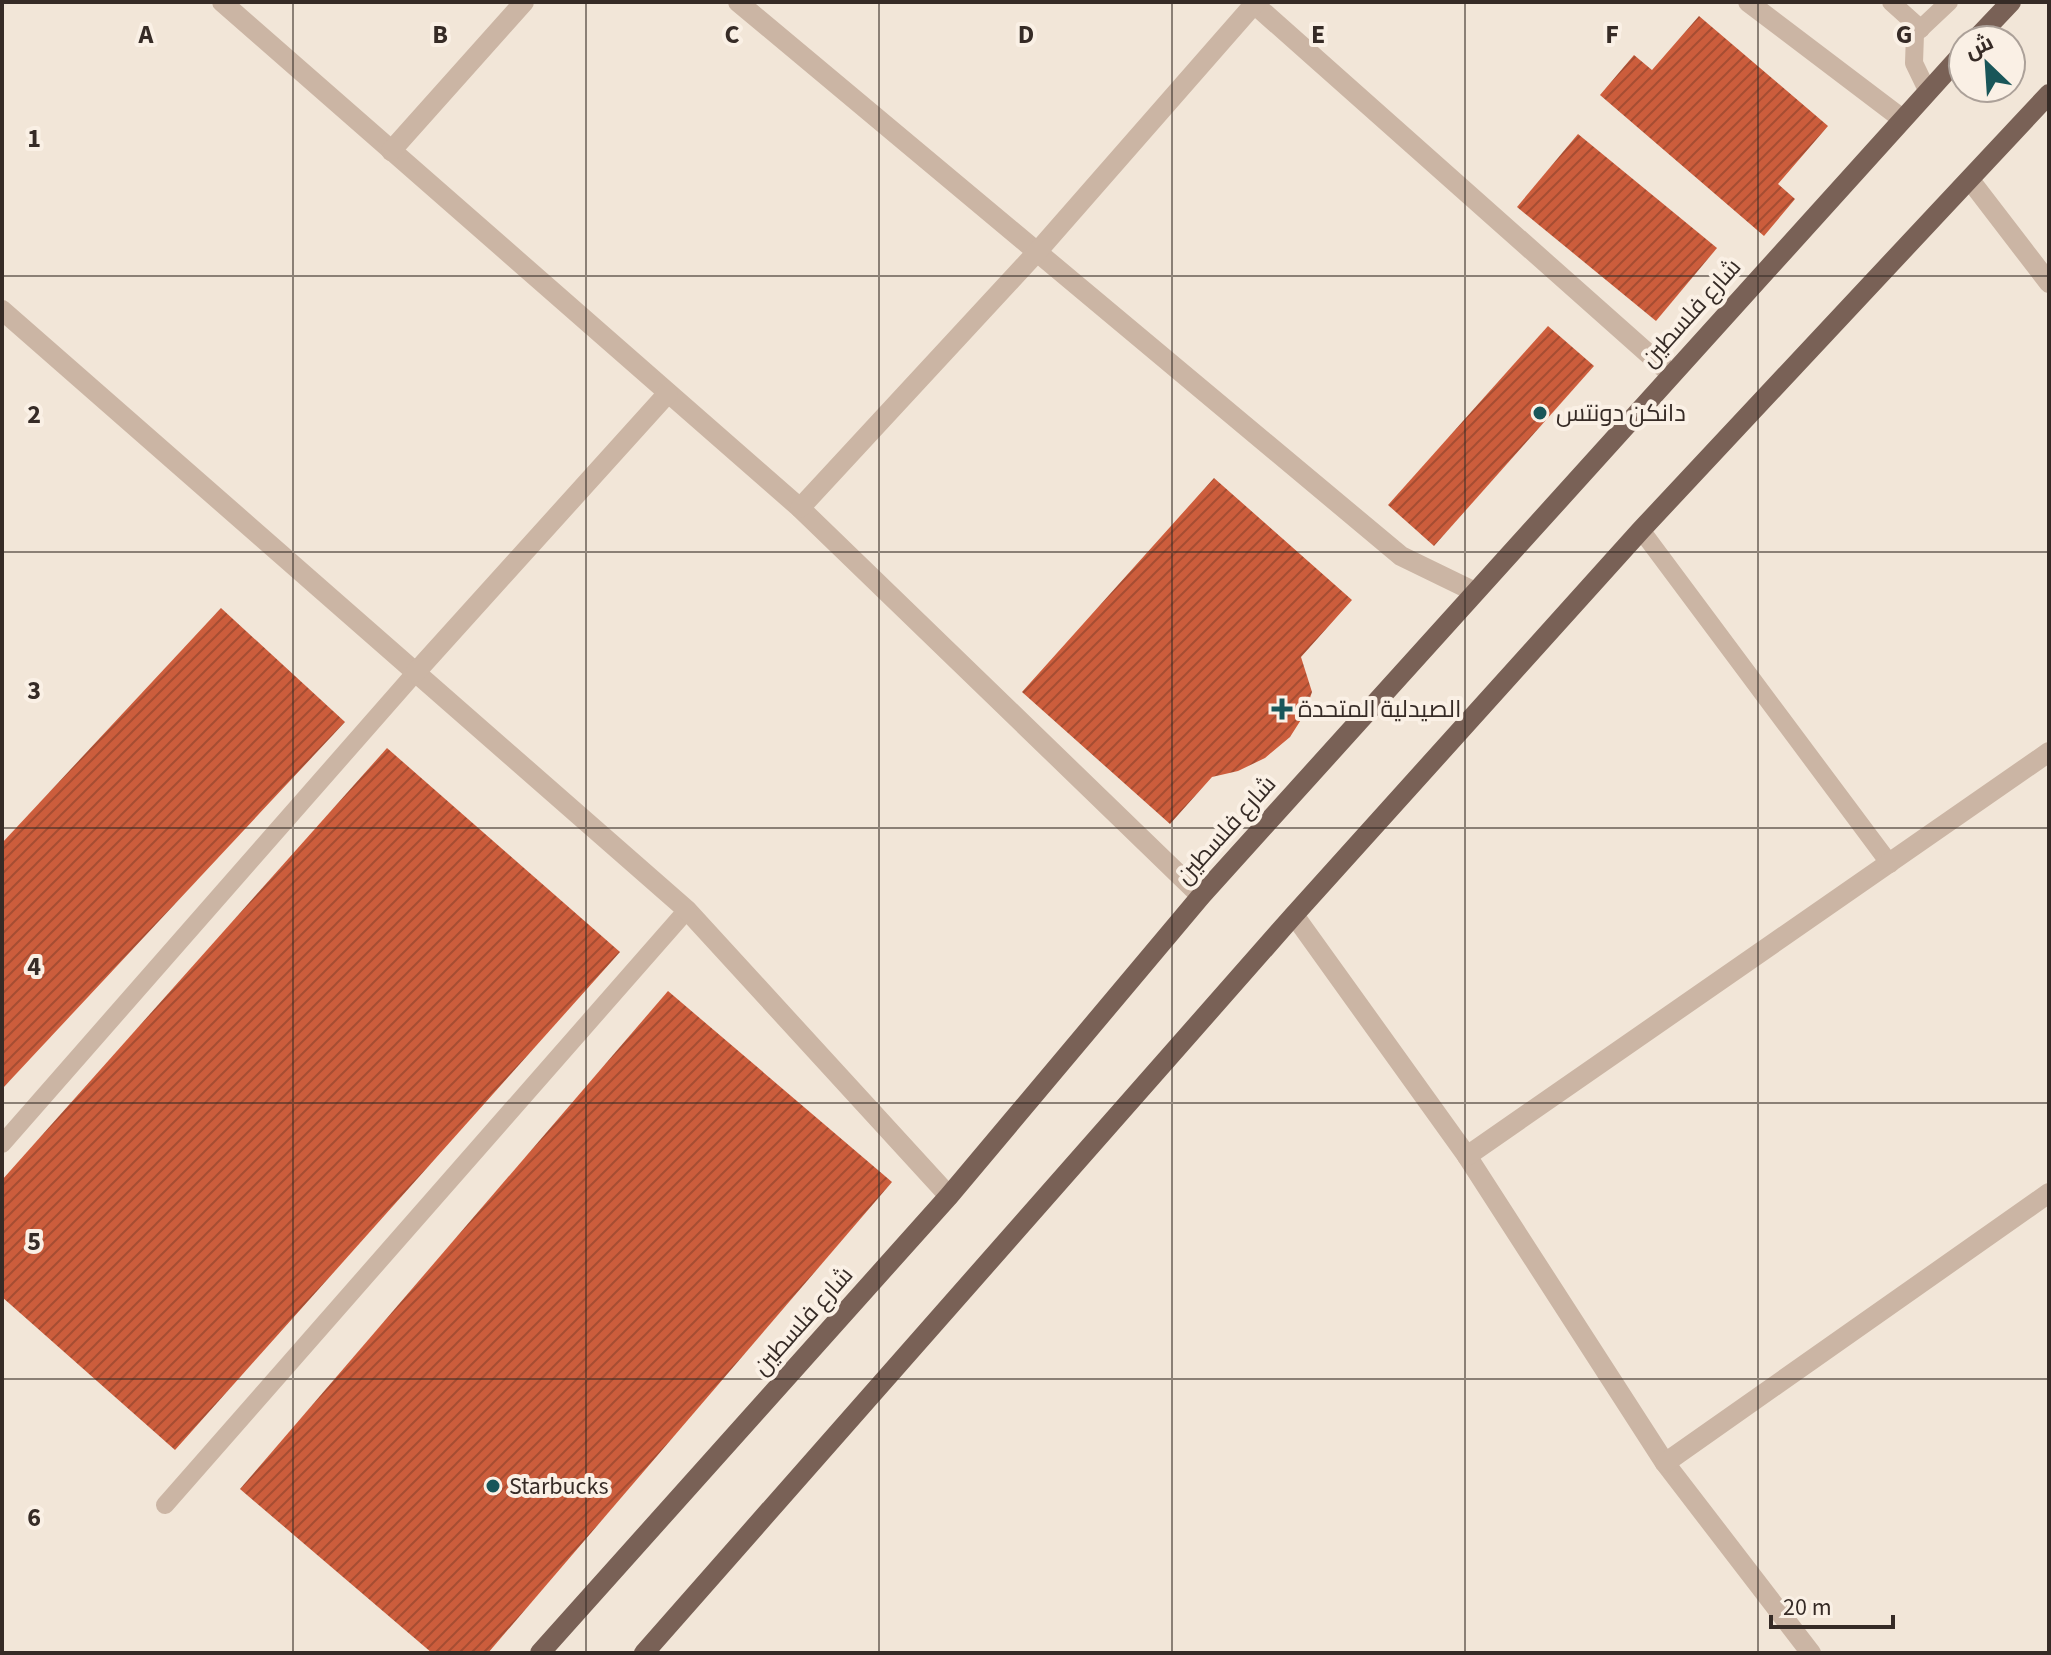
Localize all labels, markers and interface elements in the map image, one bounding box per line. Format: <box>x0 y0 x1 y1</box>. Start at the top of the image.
text: A <box>138 16 155 53</box>
text: B <box>432 16 448 53</box>
text: C <box>724 16 740 53</box>
text: D <box>1018 16 1034 53</box>
text: E <box>1311 16 1325 53</box>
text: F <box>1605 16 1619 53</box>
text: G <box>1896 16 1912 53</box>
north arrow <box>1947 24 2027 104</box>
text: ش <box>1959 26 1999 67</box>
text: 1 <box>27 120 41 157</box>
street label: شارع فلسطين <box>1633 251 1749 375</box>
text: 2 <box>27 396 41 433</box>
place label: دانكن دونتس <box>1556 396 1686 431</box>
marker: دانكن دونتس <box>1531 404 1549 422</box>
text: 3 <box>27 672 41 709</box>
place label: الصيدلية المتحدة <box>1298 692 1461 727</box>
marker: الصيدلية المتحدة <box>1273 700 1291 718</box>
street label: شارع فلسطين <box>1168 768 1284 892</box>
text: 4 <box>27 948 41 985</box>
text: 5 <box>27 1223 41 1260</box>
street label: شارع فلسطين <box>745 1259 861 1383</box>
place label: Starbucks <box>509 1469 608 1504</box>
marker: Starbucks <box>484 1477 502 1495</box>
text: 6 <box>27 1499 41 1536</box>
scale bar <box>1771 1579 1893 1629</box>
text: 20 m <box>1783 1590 1832 1625</box>

